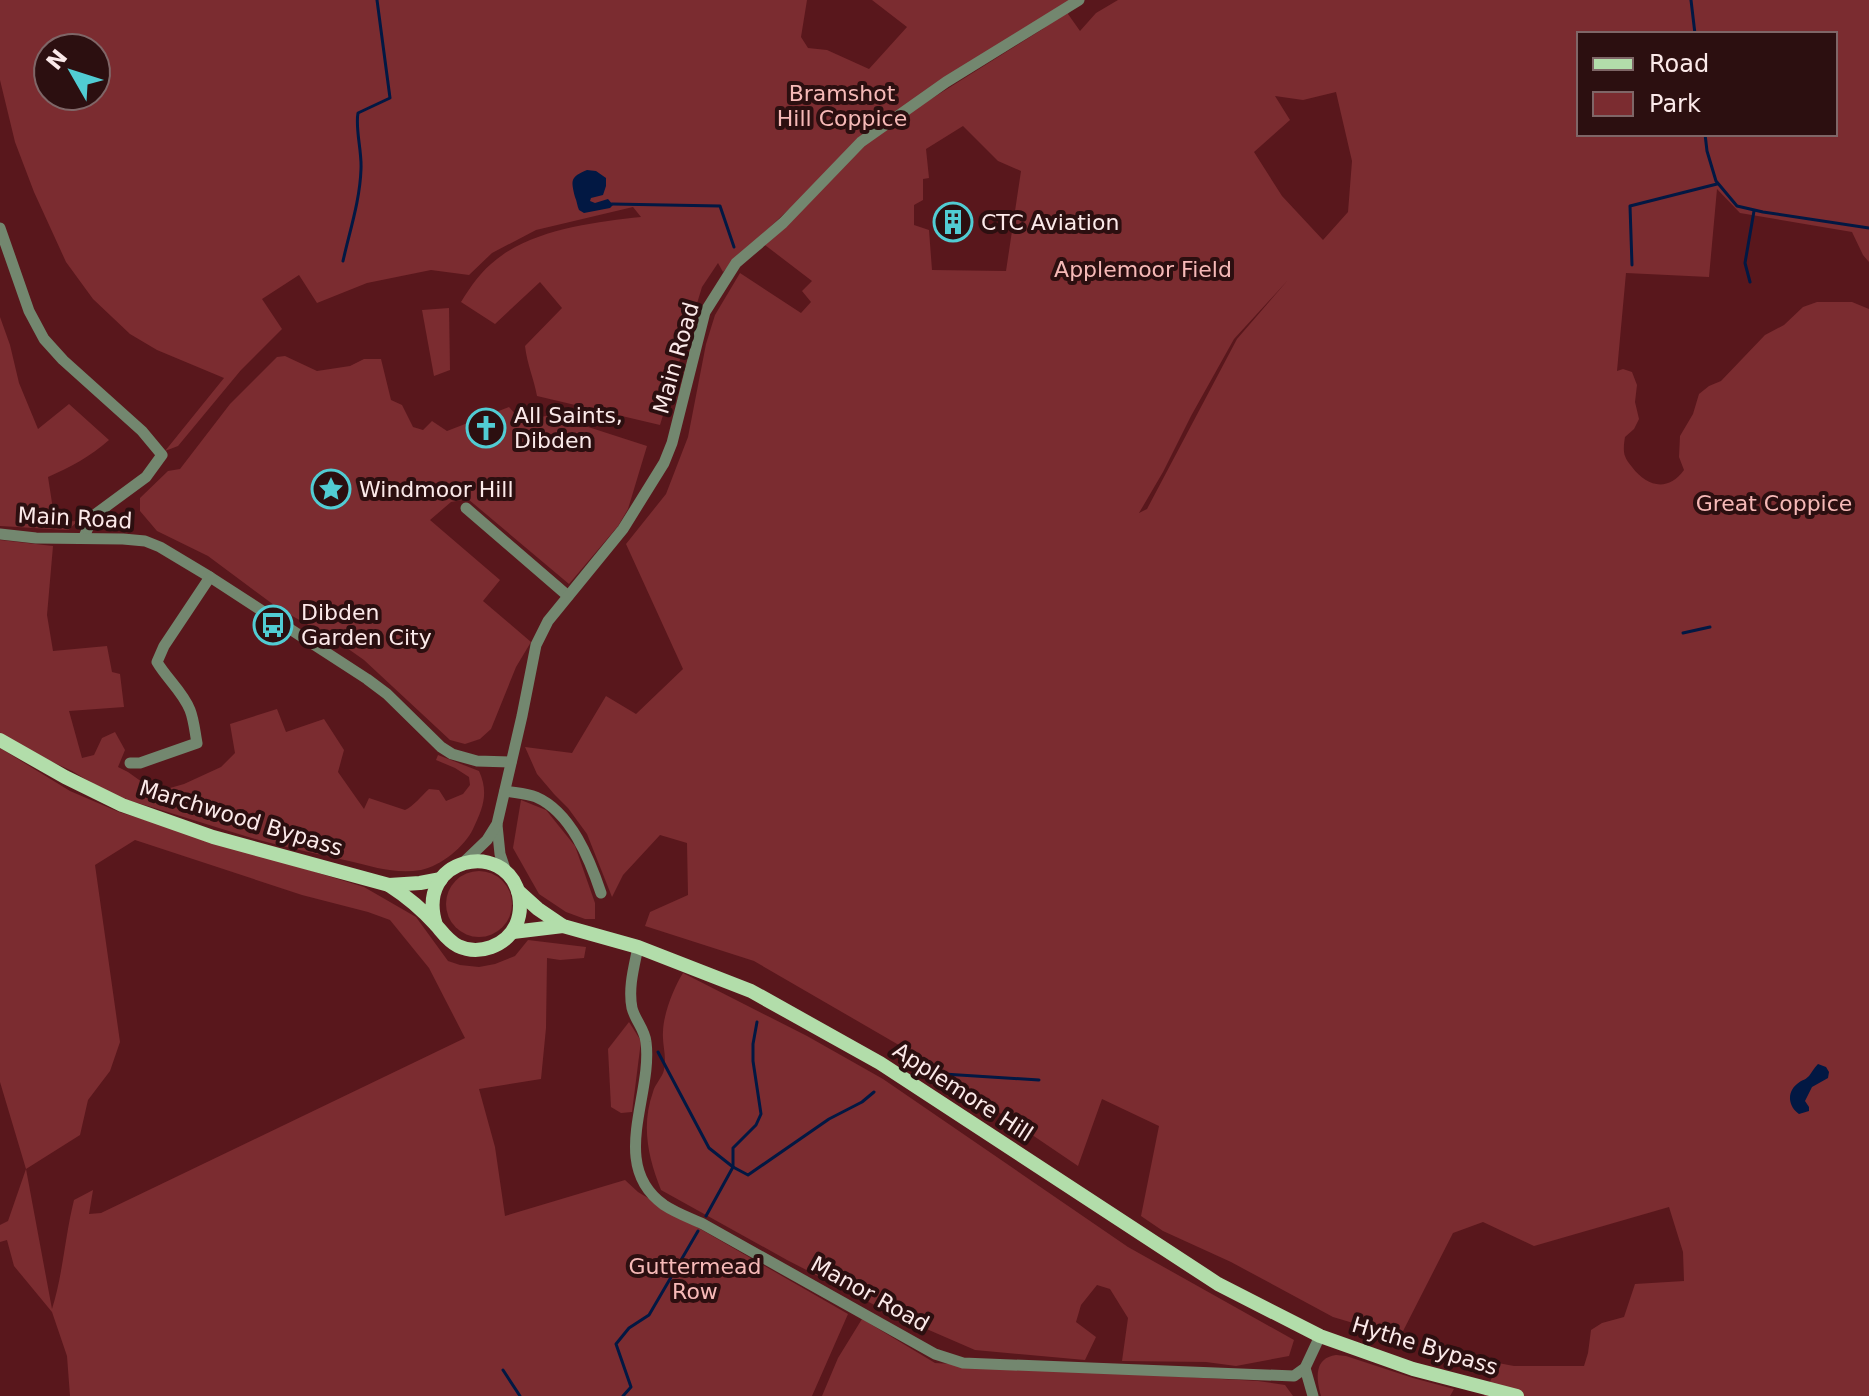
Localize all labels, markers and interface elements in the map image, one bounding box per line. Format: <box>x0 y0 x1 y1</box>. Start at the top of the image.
north arrow <box>32 32 112 112</box>
legend <box>1577 32 1837 136</box>
text: N <box>41 45 72 75</box>
text: Road <box>1649 50 1709 78</box>
park label: Bramshot Hill Coppice <box>777 81 907 131</box>
text: Park <box>1649 90 1701 118</box>
building icon: CTC Aviation <box>932 201 974 243</box>
place label: CTC Aviation <box>981 210 1119 235</box>
park label: Applemoor Field <box>1054 257 1232 282</box>
street label: Main Road <box>648 299 704 417</box>
place label: All Saints, Dibden <box>514 403 623 453</box>
church icon: All Saints, Dibden <box>465 407 507 449</box>
place icon: Windmoor Hill <box>310 468 352 510</box>
place label: Windmoor Hill <box>359 477 514 502</box>
park label: Great Coppice <box>1696 491 1852 516</box>
street label: Main Road <box>17 503 133 533</box>
place label: Dibden Garden City <box>301 600 432 650</box>
bus stop icon: Dibden Garden City <box>252 604 294 646</box>
street label: Marchwood Bypass <box>136 775 346 861</box>
street label: Applemore Hill <box>888 1038 1038 1146</box>
street label: Manor Road <box>807 1251 933 1337</box>
park label: Guttermead Row <box>629 1254 761 1304</box>
street label: Hythe Bypass <box>1349 1312 1501 1380</box>

